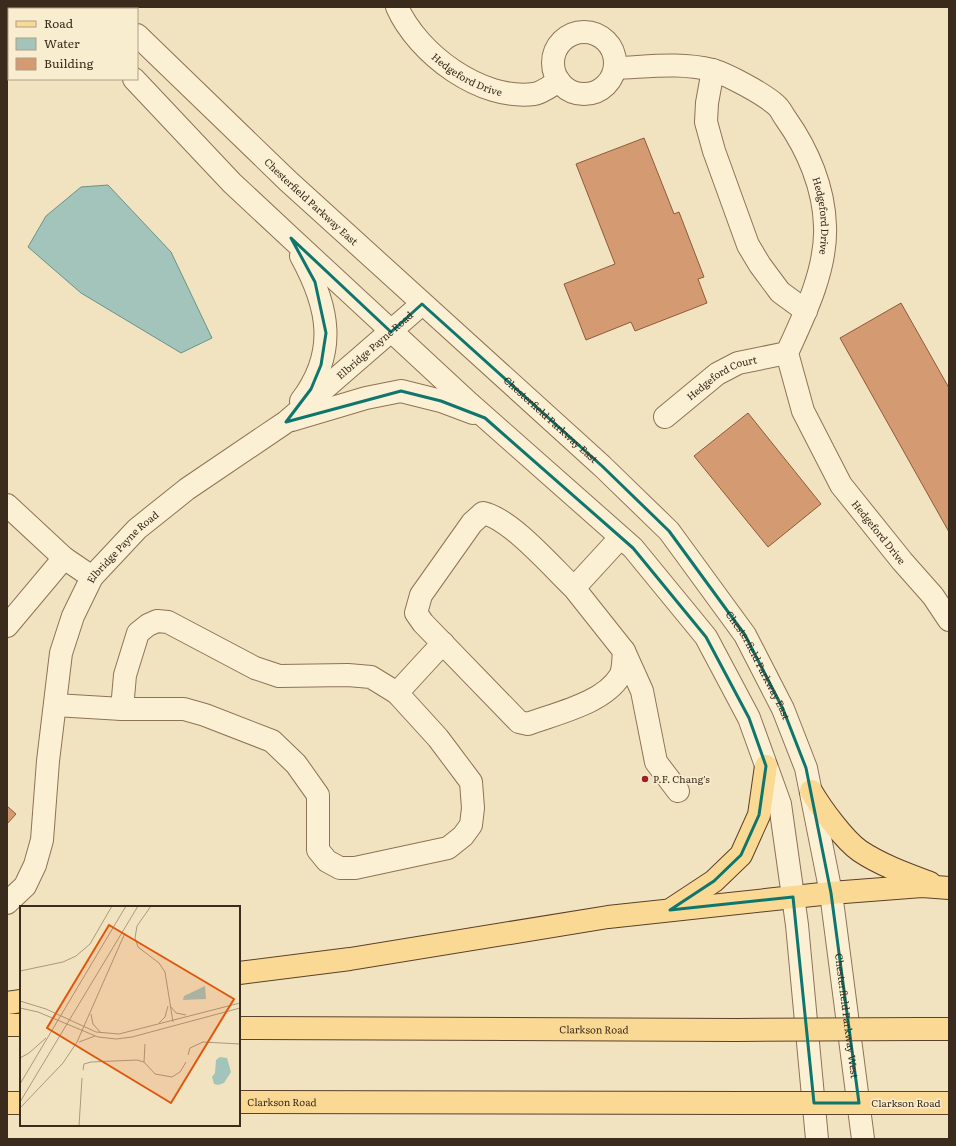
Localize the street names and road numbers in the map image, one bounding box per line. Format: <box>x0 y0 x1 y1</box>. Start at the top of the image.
street label: Hedgeford Drive <box>429 49 504 99</box>
street label: Chesterfield Parkway East <box>261 154 362 248</box>
street label: Hedgeford Drive <box>809 175 833 256</box>
street label: Elbridge Payne Road <box>333 307 416 382</box>
street label: Hedgeford Court <box>683 351 758 403</box>
street label: Chesterfield Parkway East <box>501 372 602 466</box>
street label: Hedgeford Drive <box>849 496 910 567</box>
street label: Elbridge Payne Road <box>82 507 161 585</box>
street label: Chesterfield Parkway East <box>722 607 794 722</box>
street label: Chesterfield Parkway West <box>832 952 863 1079</box>
street label: Clarkson Road <box>559 1021 629 1037</box>
street label: Clarkson Road <box>247 1094 317 1109</box>
street label: Clarkson Road <box>871 1095 941 1110</box>

